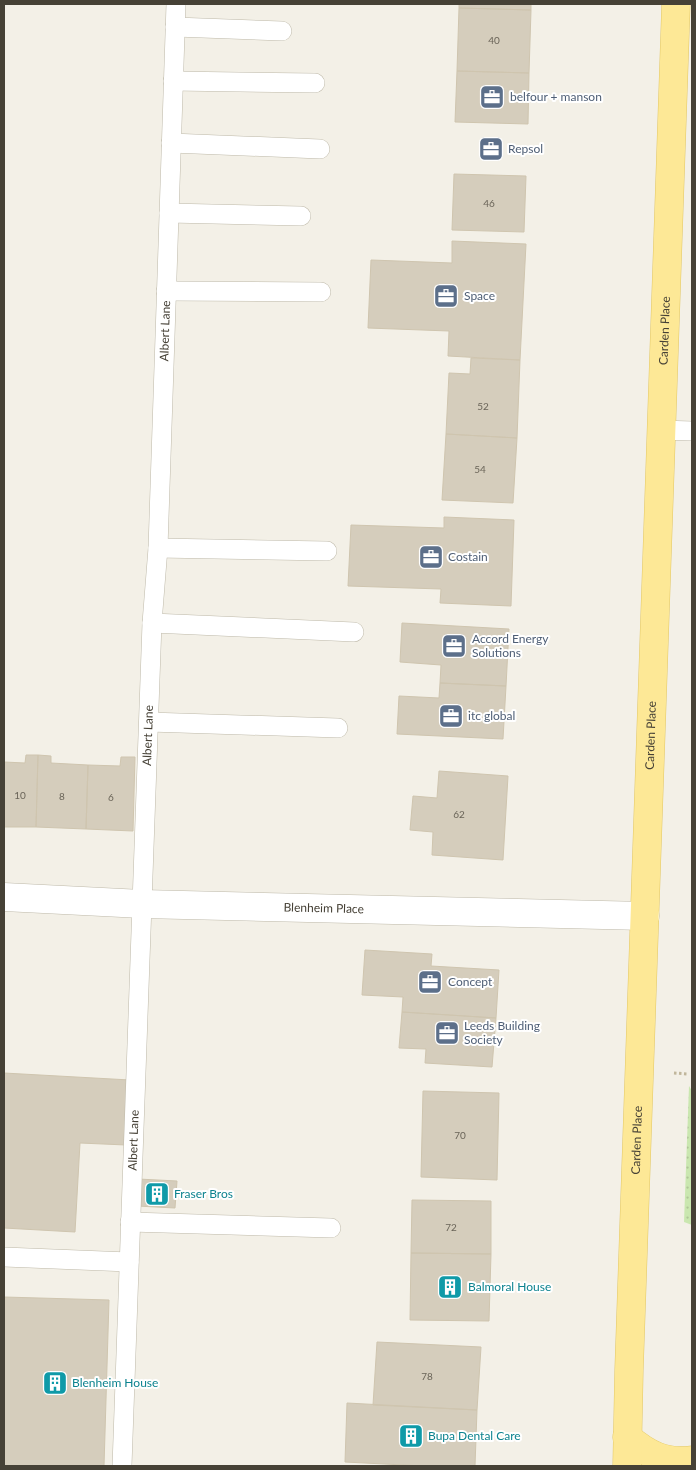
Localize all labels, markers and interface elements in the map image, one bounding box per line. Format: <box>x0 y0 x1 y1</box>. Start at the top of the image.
house number: 40 <box>488 34 500 46</box>
office icon: belfour + manson <box>479 84 505 110</box>
place label: belfour + manson <box>510 89 602 104</box>
office icon: Repsol <box>478 136 504 162</box>
place label: Repsol <box>508 141 543 156</box>
house number: 46 <box>483 197 495 209</box>
office icon: Space <box>433 283 459 309</box>
place label: Space <box>464 288 495 303</box>
street label: Carden Place <box>656 296 673 365</box>
street label: Albert Lane <box>156 300 173 362</box>
house number: 52 <box>477 400 489 412</box>
house number: 54 <box>474 463 486 475</box>
office icon: Costain <box>418 544 444 570</box>
place label: Costain <box>448 549 488 564</box>
place label: Accord Energy Solutions <box>472 631 549 660</box>
office icon: Accord Energy Solutions <box>441 633 467 659</box>
street label: Carden Place <box>642 701 659 770</box>
office icon: itc global <box>438 703 464 729</box>
street label: Albert Lane <box>139 705 156 766</box>
place label: itc global <box>468 708 515 723</box>
house number: 10 <box>14 789 26 801</box>
house number: 8 <box>59 790 65 802</box>
house number: 6 <box>108 791 114 803</box>
house number: 62 <box>453 808 465 820</box>
street label: Blenheim Place <box>283 899 364 916</box>
office icon: Concept <box>417 969 443 995</box>
place label: Concept <box>448 974 493 989</box>
place label: Leeds Building Society <box>464 1018 540 1047</box>
office icon: Leeds Building Society <box>434 1020 460 1046</box>
street label: Carden Place <box>628 1105 645 1175</box>
street label: Albert Lane <box>125 1109 142 1171</box>
house number: 70 <box>454 1129 466 1141</box>
building icon: Fraser Bros <box>144 1181 170 1207</box>
place label: Fraser Bros <box>174 1186 233 1201</box>
house number: 72 <box>445 1221 457 1233</box>
building icon: Balmoral House <box>437 1274 463 1300</box>
place label: Balmoral House <box>468 1279 551 1294</box>
building icon: Blenheim House <box>42 1370 68 1396</box>
house number: 78 <box>421 1370 433 1382</box>
place label: Blenheim House <box>72 1375 158 1390</box>
building icon: Bupa Dental Care <box>398 1423 424 1449</box>
place label: Bupa Dental Care <box>428 1428 521 1443</box>

